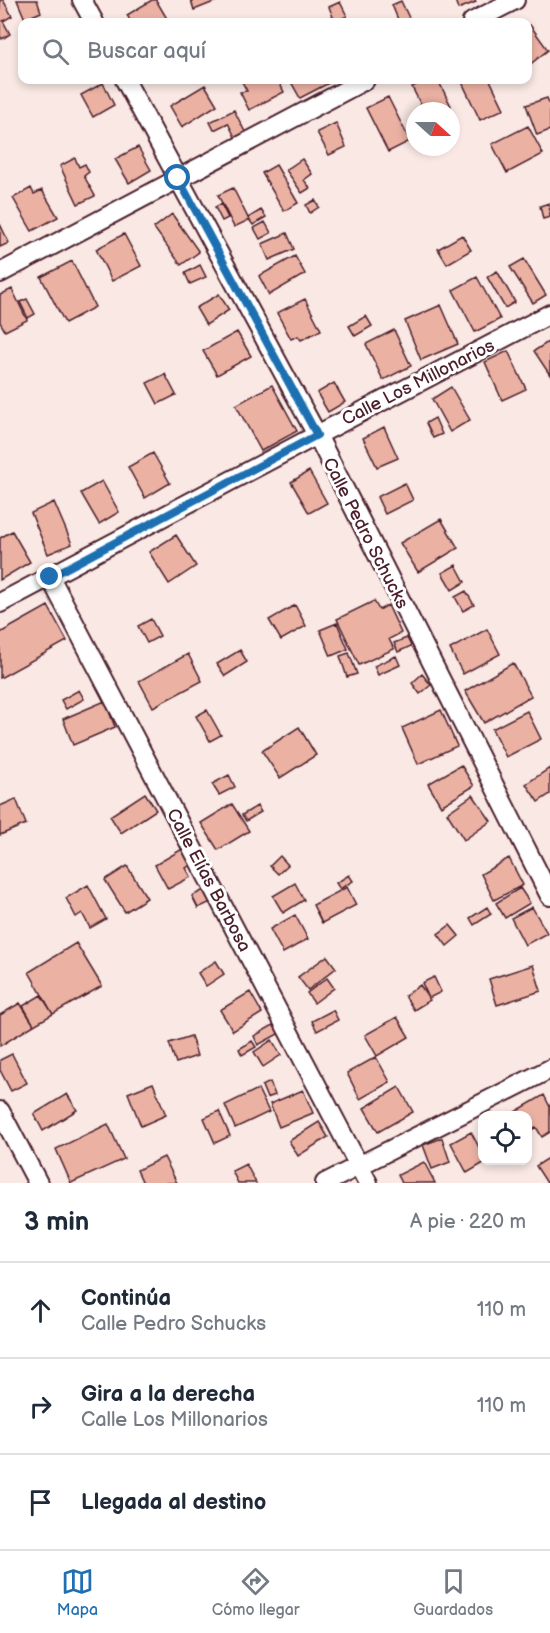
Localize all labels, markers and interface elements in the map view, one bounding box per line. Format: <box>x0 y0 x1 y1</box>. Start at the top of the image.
search box <box>18 18 532 84</box>
icon: search <box>39 35 72 68</box>
text: Buscar aquí <box>87 38 206 65</box>
north arrow <box>406 102 460 156</box>
route start <box>164 164 190 190</box>
street label: Calle Los Millonarios <box>338 335 498 430</box>
street label: Calle Pedro Schucks <box>318 454 413 612</box>
route end <box>36 563 62 589</box>
street label: Calle Elías Barbosa <box>162 805 255 955</box>
map controls <box>478 1111 532 1165</box>
button: locate <box>478 1111 532 1165</box>
text: 3 min <box>24 1207 89 1238</box>
text: A pie · 220 m <box>410 1210 526 1234</box>
text: Continúa <box>81 1285 171 1312</box>
icon: ahead <box>24 1294 57 1327</box>
text: 110 m <box>477 1298 526 1322</box>
text: Calle Pedro Schucks <box>81 1312 266 1336</box>
text: Gira a la derecha <box>81 1381 255 1408</box>
icon: right <box>24 1390 57 1423</box>
text: 110 m <box>477 1394 526 1418</box>
text: Calle Los Millonarios <box>81 1408 268 1432</box>
icon: arrive <box>24 1486 57 1519</box>
text: Llegada al destino <box>81 1489 266 1516</box>
tab: Mapa <box>57 1565 98 1620</box>
tab: Cómo llegar <box>212 1565 300 1620</box>
tab: Guardados <box>413 1565 493 1620</box>

